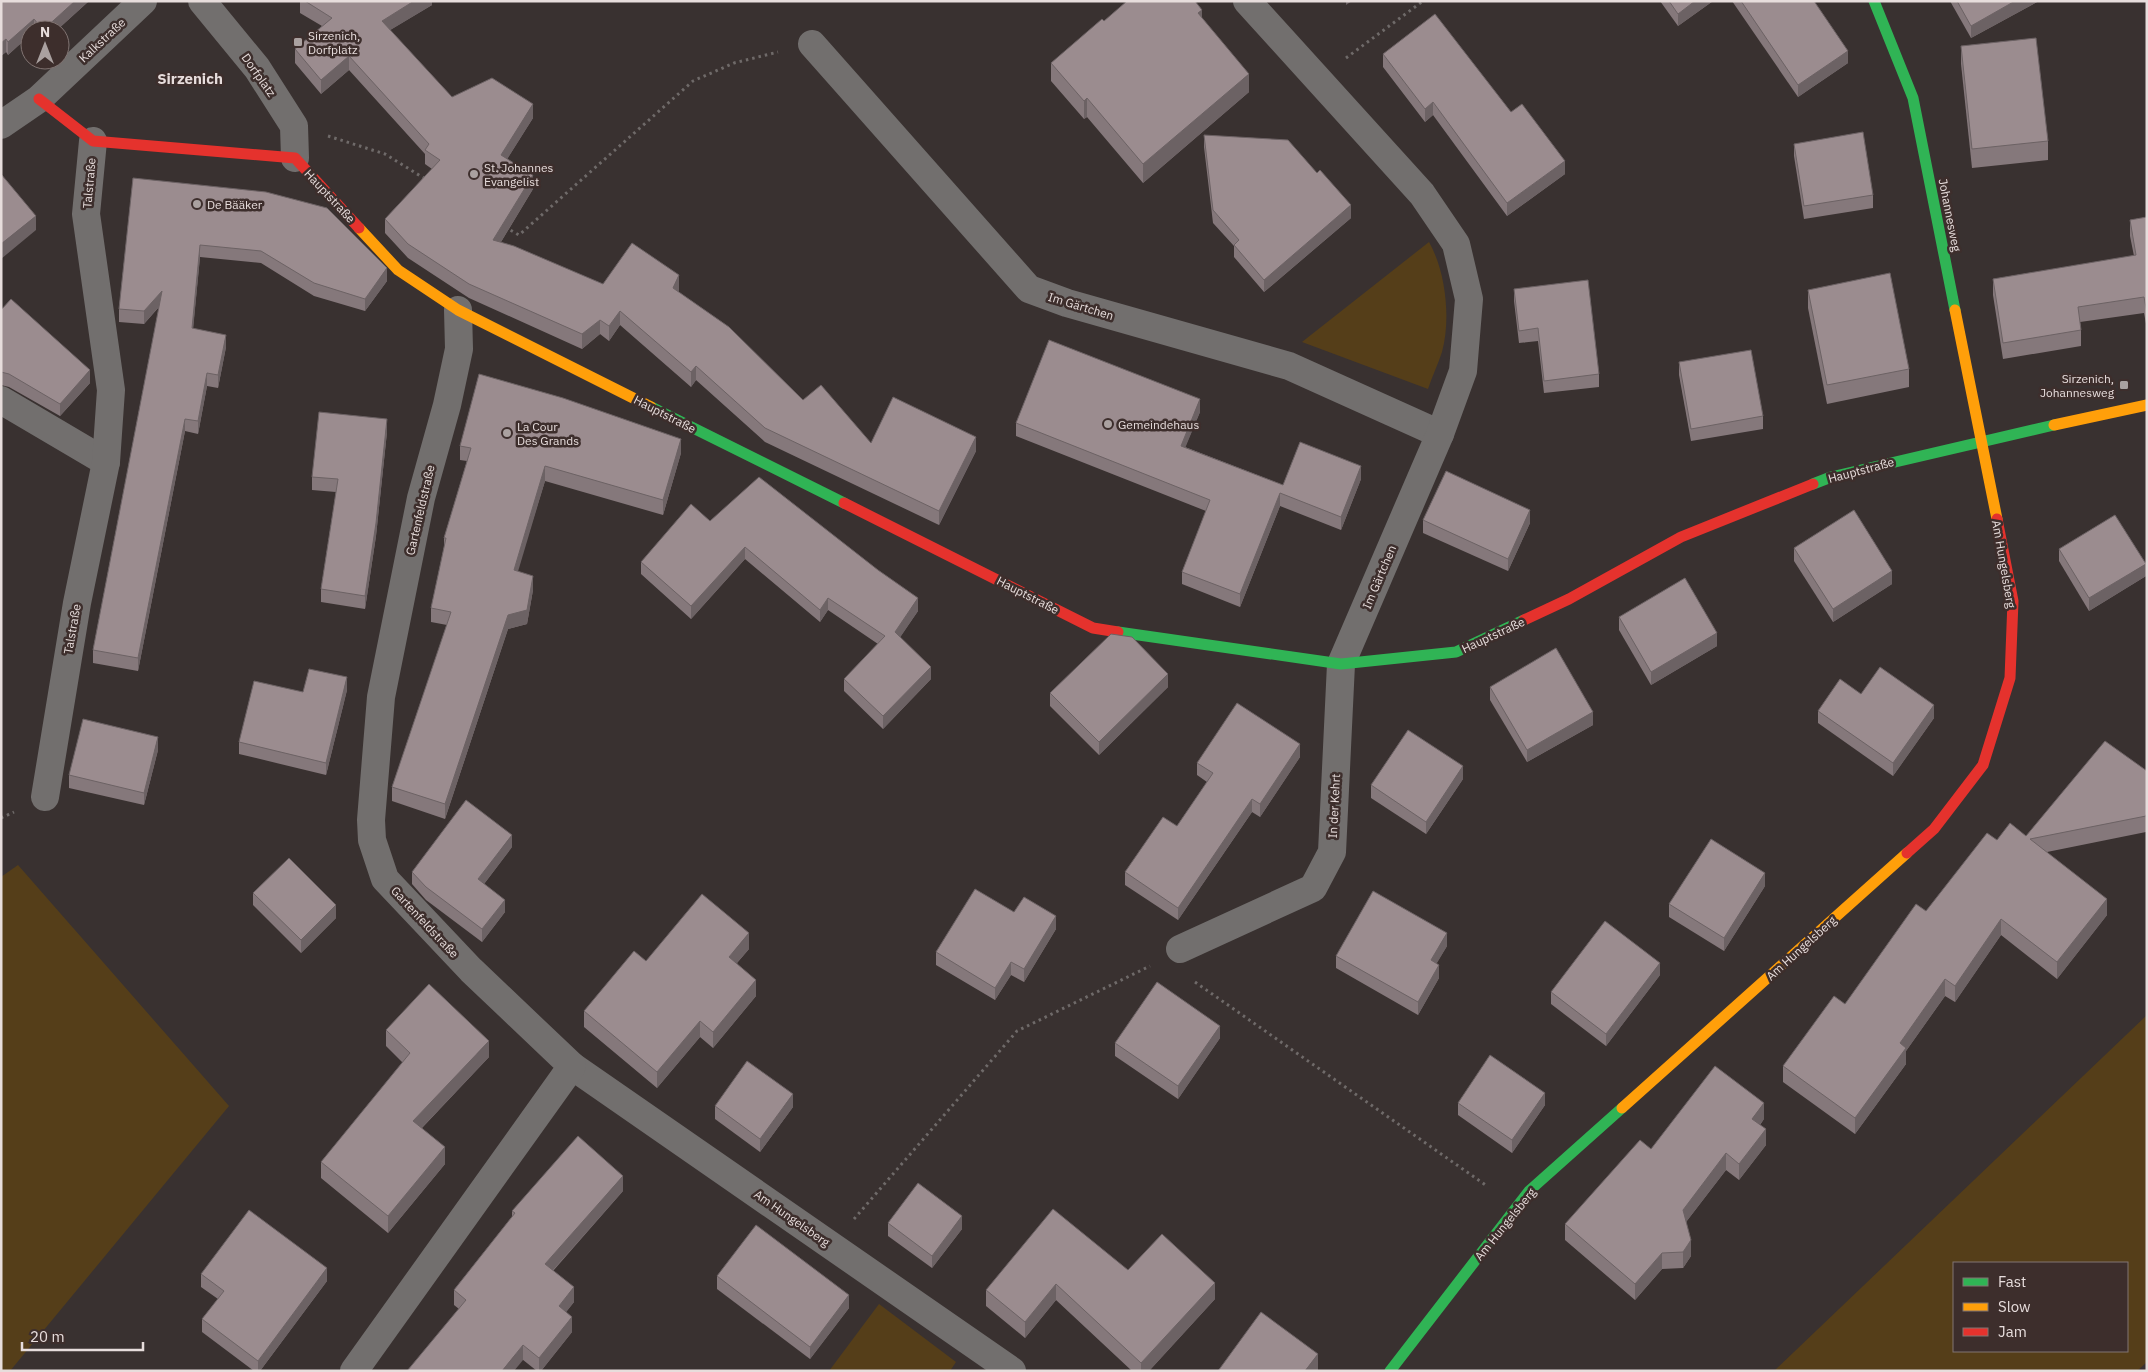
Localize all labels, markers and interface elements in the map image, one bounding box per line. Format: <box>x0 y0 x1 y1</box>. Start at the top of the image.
street label: Kalkstraße <box>76 14 129 65</box>
north arrow <box>20 20 70 70</box>
text: N <box>40 23 50 41</box>
place label: Sirzenich, Dorfplatz <box>308 28 360 57</box>
marker: Sirzenich, Dorfplatz <box>292 36 304 48</box>
street label: Dorfplatz <box>239 50 280 100</box>
district label: Sirzenich <box>157 69 223 88</box>
street label: Talstraße <box>79 157 99 209</box>
place label: St. Johannes Evangelist <box>484 160 554 189</box>
street label: Hauptstraße <box>301 166 359 226</box>
marker: St. Johannes Evangelist <box>468 168 480 180</box>
street label: Johannesweg <box>1936 177 1965 253</box>
place label: De Bääker <box>207 197 263 212</box>
marker: De Bääker <box>191 198 203 210</box>
street label: Im Gärtchen <box>1046 289 1116 323</box>
place label: Sirzenich, Johannesweg <box>2040 371 2115 400</box>
marker: Sirzenich, Johannesweg <box>2118 379 2130 391</box>
street label: Hauptstraße <box>631 392 699 436</box>
place label: Gemeindehaus <box>1118 417 1199 432</box>
marker: Gemeindehaus <box>1102 418 1114 430</box>
place label: La Cour Des Grands <box>517 419 579 448</box>
marker: La Cour Des Grands <box>501 427 513 439</box>
street label: Hauptstraße <box>1826 454 1896 486</box>
street label: Gartenfeldstraße <box>402 463 438 557</box>
street label: Am Hungelsberg <box>1989 519 2019 610</box>
street label: Im Gärtchen <box>1359 543 1399 611</box>
street label: Hauptstraße <box>994 573 1062 617</box>
street label: Talstraße <box>60 602 84 655</box>
street label: Hauptstraße <box>1459 614 1527 656</box>
street label: In der Kehrt <box>1325 773 1343 839</box>
street label: Gartenfeldstraße <box>388 883 462 961</box>
street label: Am Hungelsberg <box>1763 912 1840 983</box>
street label: Am Hungelsberg <box>1471 1184 1539 1263</box>
street label: Am Hungelsberg <box>751 1186 833 1250</box>
legend <box>1953 1262 2128 1352</box>
text: Fast <box>1998 1272 2026 1291</box>
text: Slow <box>1998 1297 2031 1316</box>
scale bar <box>22 1320 144 1352</box>
text: Jam <box>1998 1322 2027 1341</box>
text: 20 m <box>30 1327 65 1346</box>

